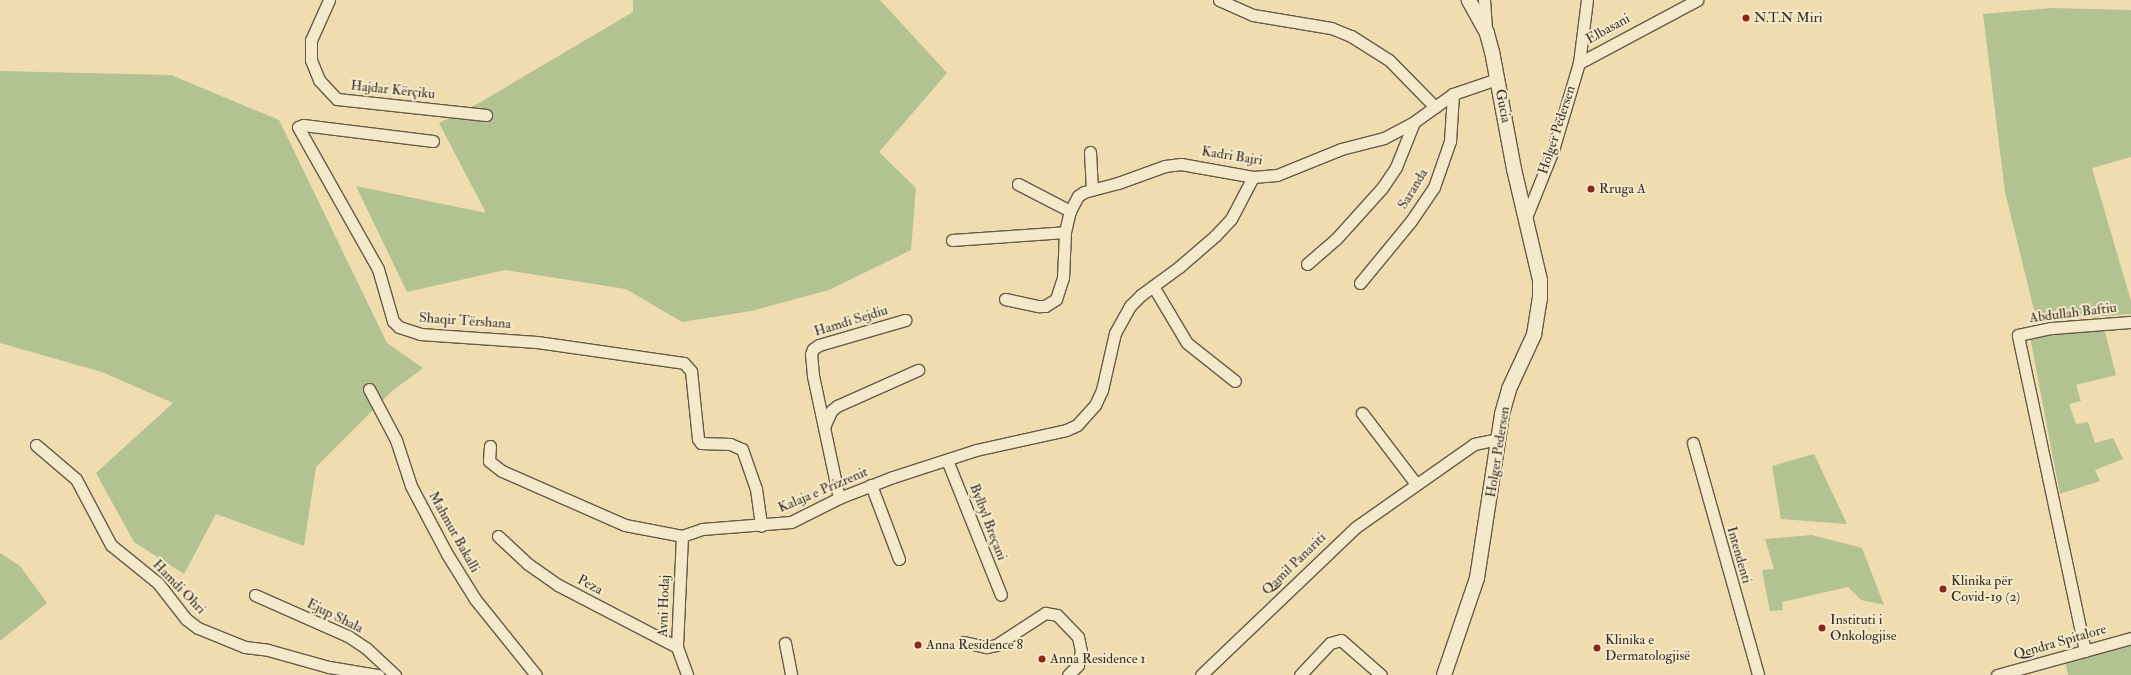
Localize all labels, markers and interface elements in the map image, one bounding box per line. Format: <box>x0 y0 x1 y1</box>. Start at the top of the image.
street label: Elbasani <box>1583 10 1633 48</box>
place label: N.T.N Miri <box>1754 10 1822 26</box>
marker: N.T.N Miri <box>1741 13 1751 23</box>
street label: Hajdar Kërçiku <box>350 77 436 103</box>
street label: Holger Pedersen <box>1535 84 1579 176</box>
street label: Gucia <box>1491 88 1515 124</box>
street label: Kadri Bajri <box>1200 143 1264 169</box>
street label: Saranda <box>1394 166 1432 212</box>
place label: Rruga A <box>1599 181 1646 197</box>
marker: Rruga A <box>1586 184 1596 194</box>
street label: Abdullah Baftiu <box>2028 299 2118 327</box>
street label: Hamdi Sejdiu <box>812 302 890 340</box>
street label: Shaqir Tërshana <box>418 309 512 333</box>
street label: Holger Pedersen <box>1483 405 1513 499</box>
street label: Kalaja e Prizrenit <box>776 464 870 516</box>
street label: Bylbyl Breçani <box>966 481 1010 563</box>
street label: Mahmut Bakalli <box>425 489 483 575</box>
street label: Intendenti <box>1723 525 1755 585</box>
street label: Qamil Panariti <box>1259 529 1329 599</box>
street label: Hamdi Ohri <box>149 556 209 618</box>
street label: Peza <box>574 571 606 599</box>
place label: Klinika për Covid-19 (2) <box>1951 573 2020 606</box>
street label: Avni Hodaj <box>655 575 673 637</box>
marker: Klinika për Covid-19 (2) <box>1938 584 1948 594</box>
street label: Ejup Shala <box>304 595 366 637</box>
place label: Instituti i Onkologjise <box>1830 612 1897 644</box>
street label: Qendra Spitalore <box>2012 621 2108 663</box>
marker: Instituti i Onkologjise <box>1817 623 1827 633</box>
place label: Klinika e Dermatologjisë <box>1605 632 1690 664</box>
place label: Anna Residence 8 <box>926 637 1023 653</box>
marker: Anna Residence 8 <box>913 640 923 650</box>
marker: Klinika e Dermatologjisë <box>1592 643 1602 653</box>
place label: Anna Residence 1 <box>1050 651 1146 667</box>
marker: Anna Residence 1 <box>1037 654 1047 664</box>

